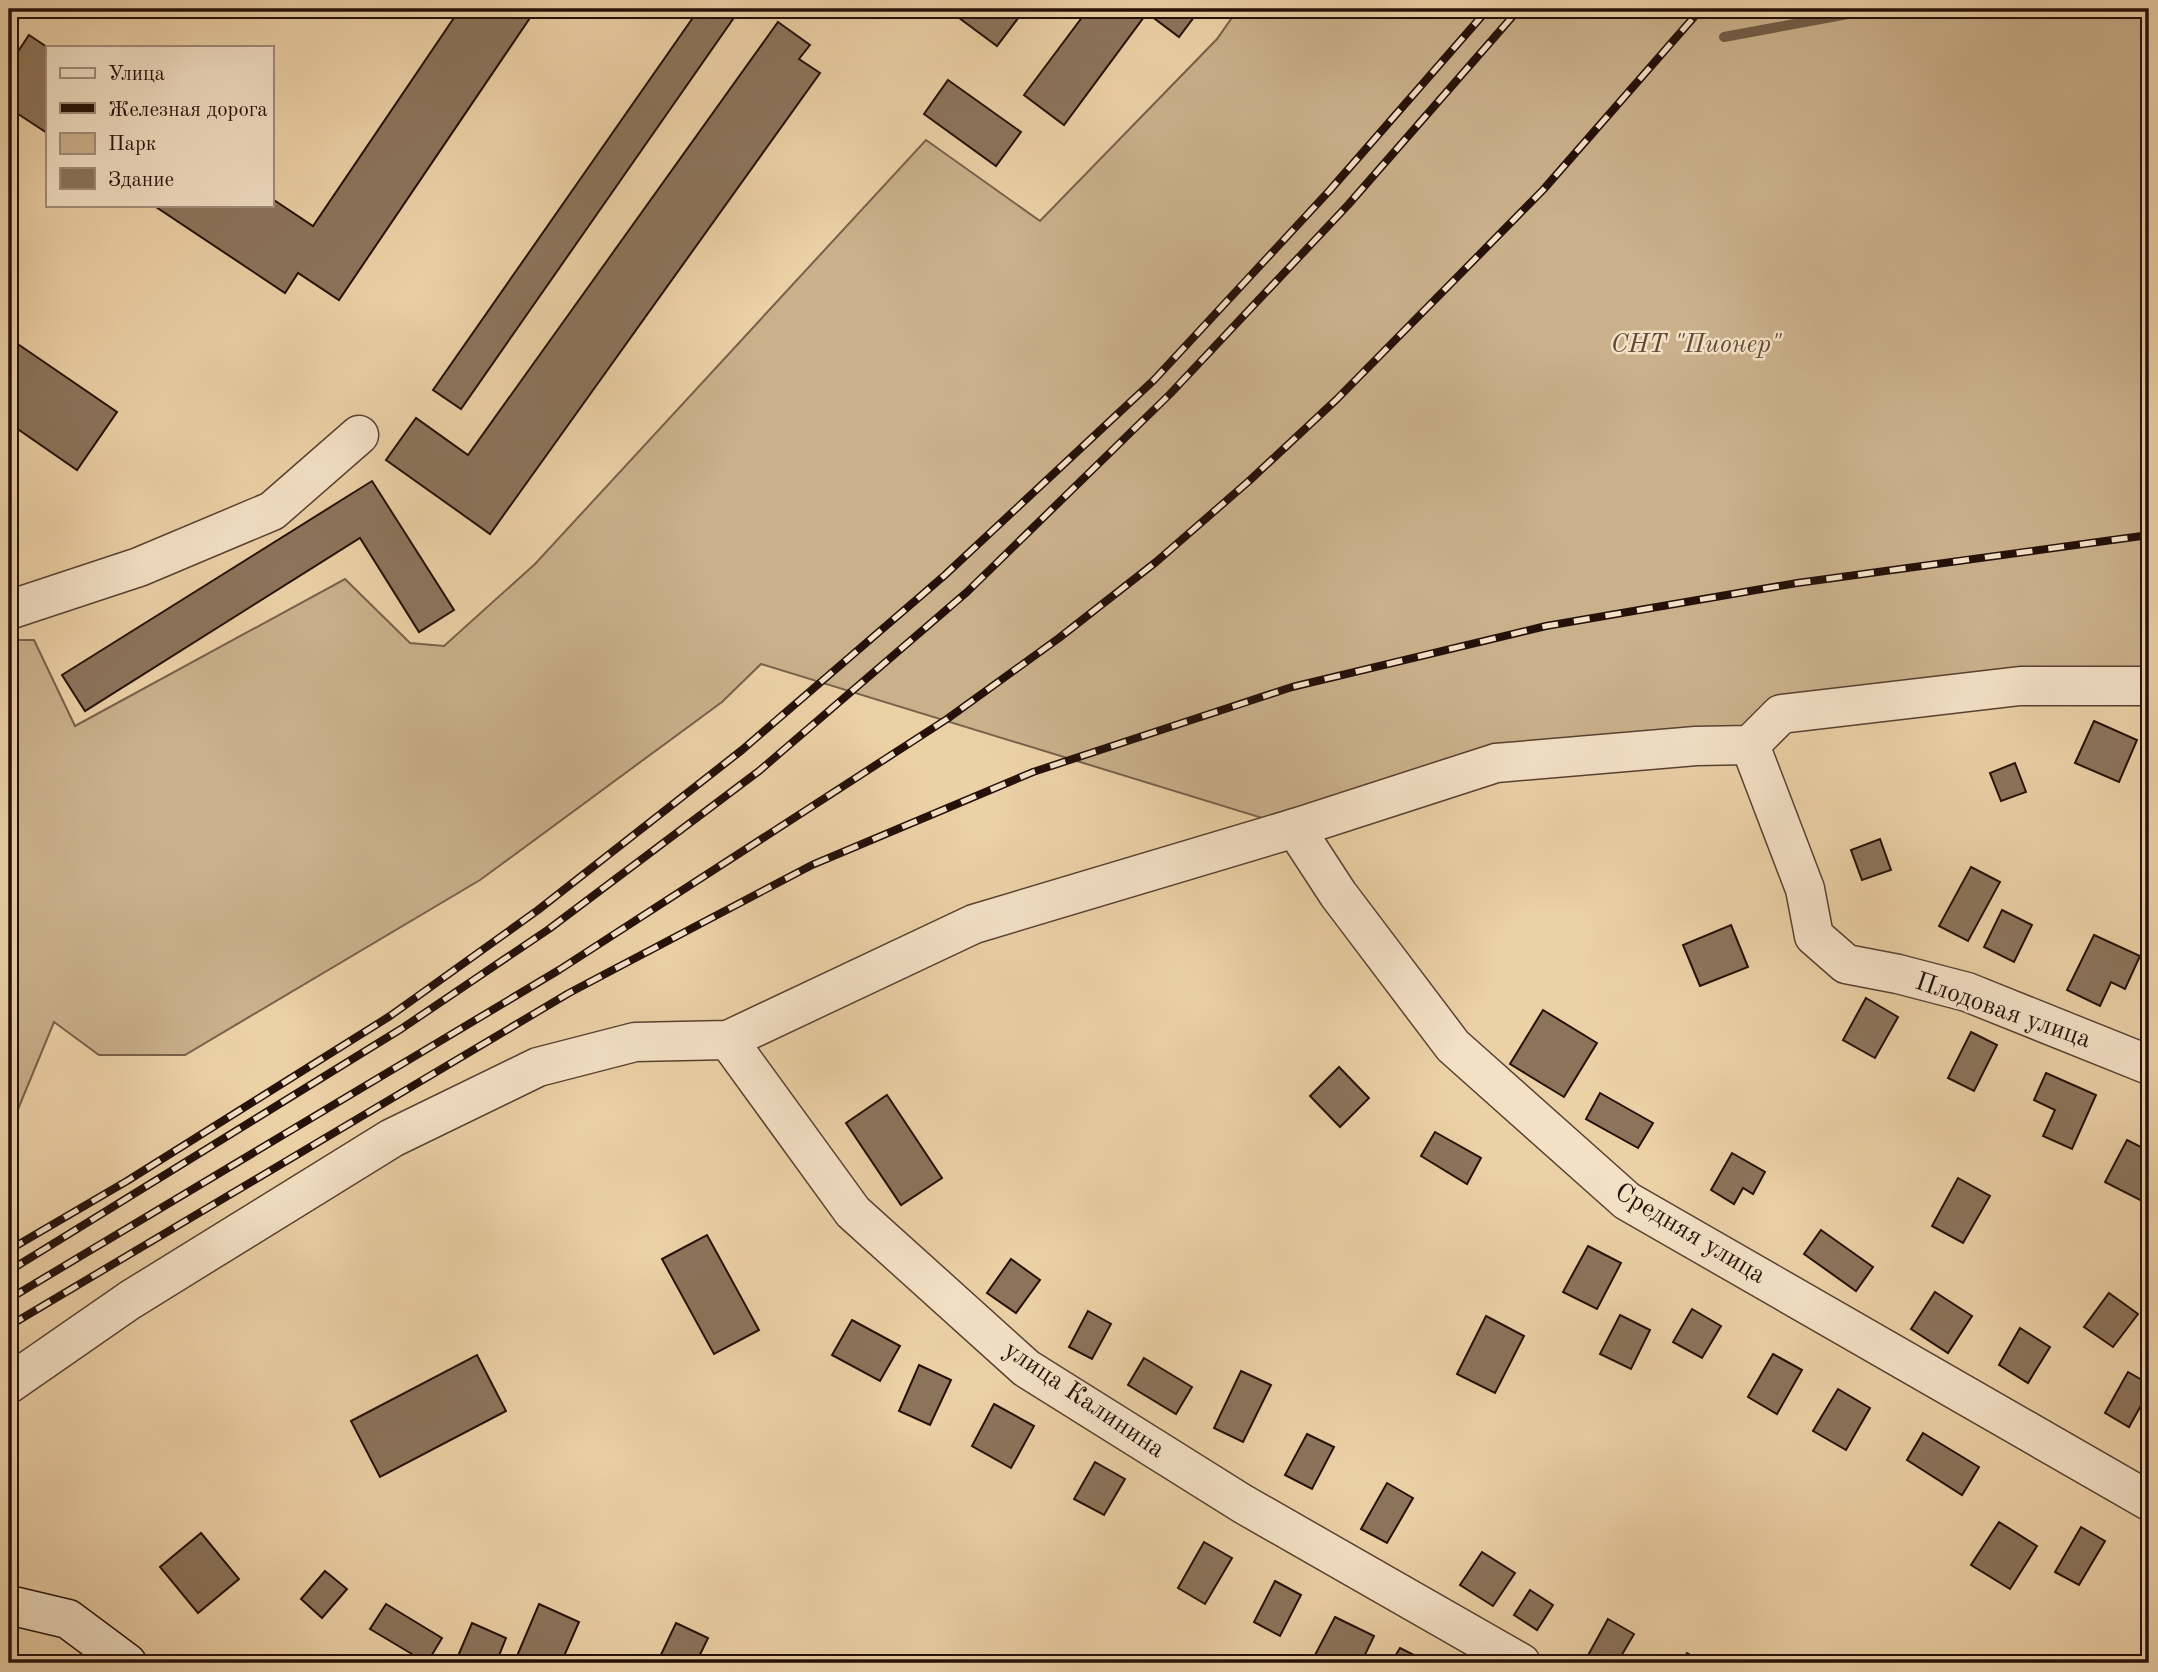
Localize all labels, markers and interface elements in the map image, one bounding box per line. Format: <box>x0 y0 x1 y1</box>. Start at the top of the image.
legend <box>46 46 273 206</box>
text: Улица <box>108 64 165 85</box>
text: Железная дорога <box>108 100 268 121</box>
text: Парк <box>108 134 157 155</box>
text: Здание <box>108 170 174 191</box>
park label: СНТ "Пионер" <box>1611 332 1782 358</box>
street label: Плодовая улица <box>1912 969 2094 1053</box>
street label: Средняя улица <box>1610 1179 1770 1289</box>
street label: улица Калинина <box>999 1337 1169 1463</box>

